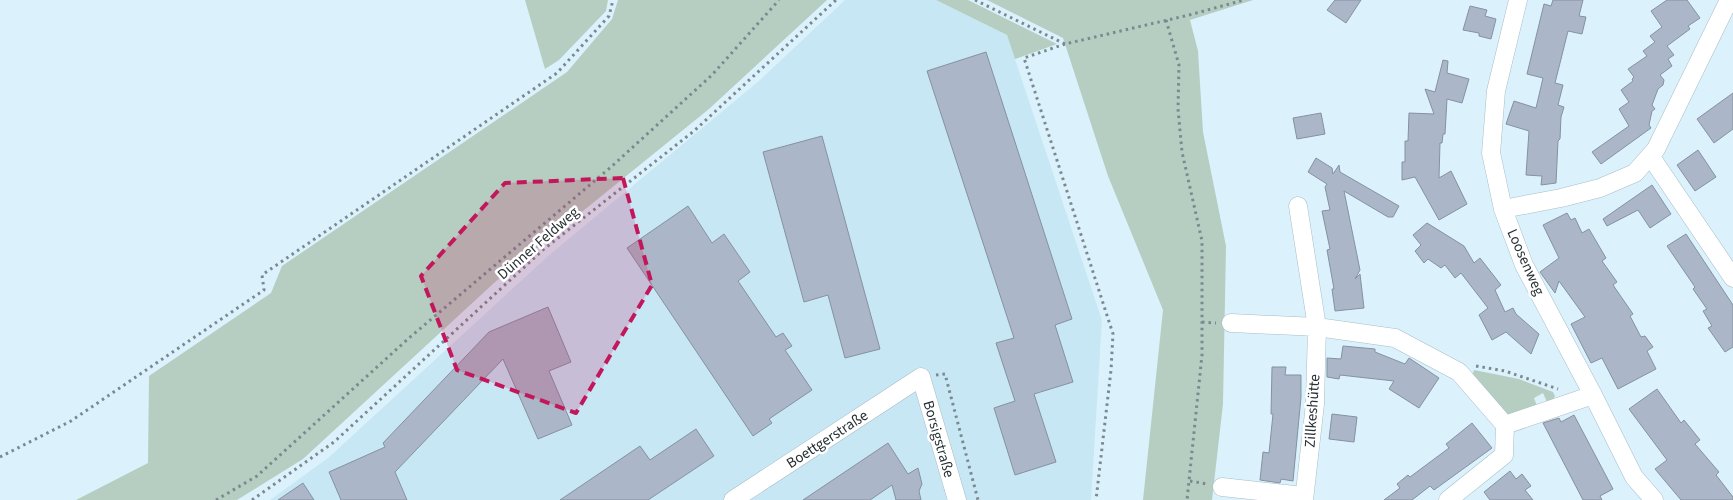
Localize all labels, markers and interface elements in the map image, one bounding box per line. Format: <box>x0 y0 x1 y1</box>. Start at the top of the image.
street label: Dünner Feldweg <box>493 202 584 285</box>
street label: Loosenweg <box>1502 226 1550 299</box>
street label: Zillkeshütte <box>1299 374 1326 449</box>
street label: Borsigstraße <box>918 398 960 480</box>
street label: Boettgerstraße <box>782 405 872 474</box>

